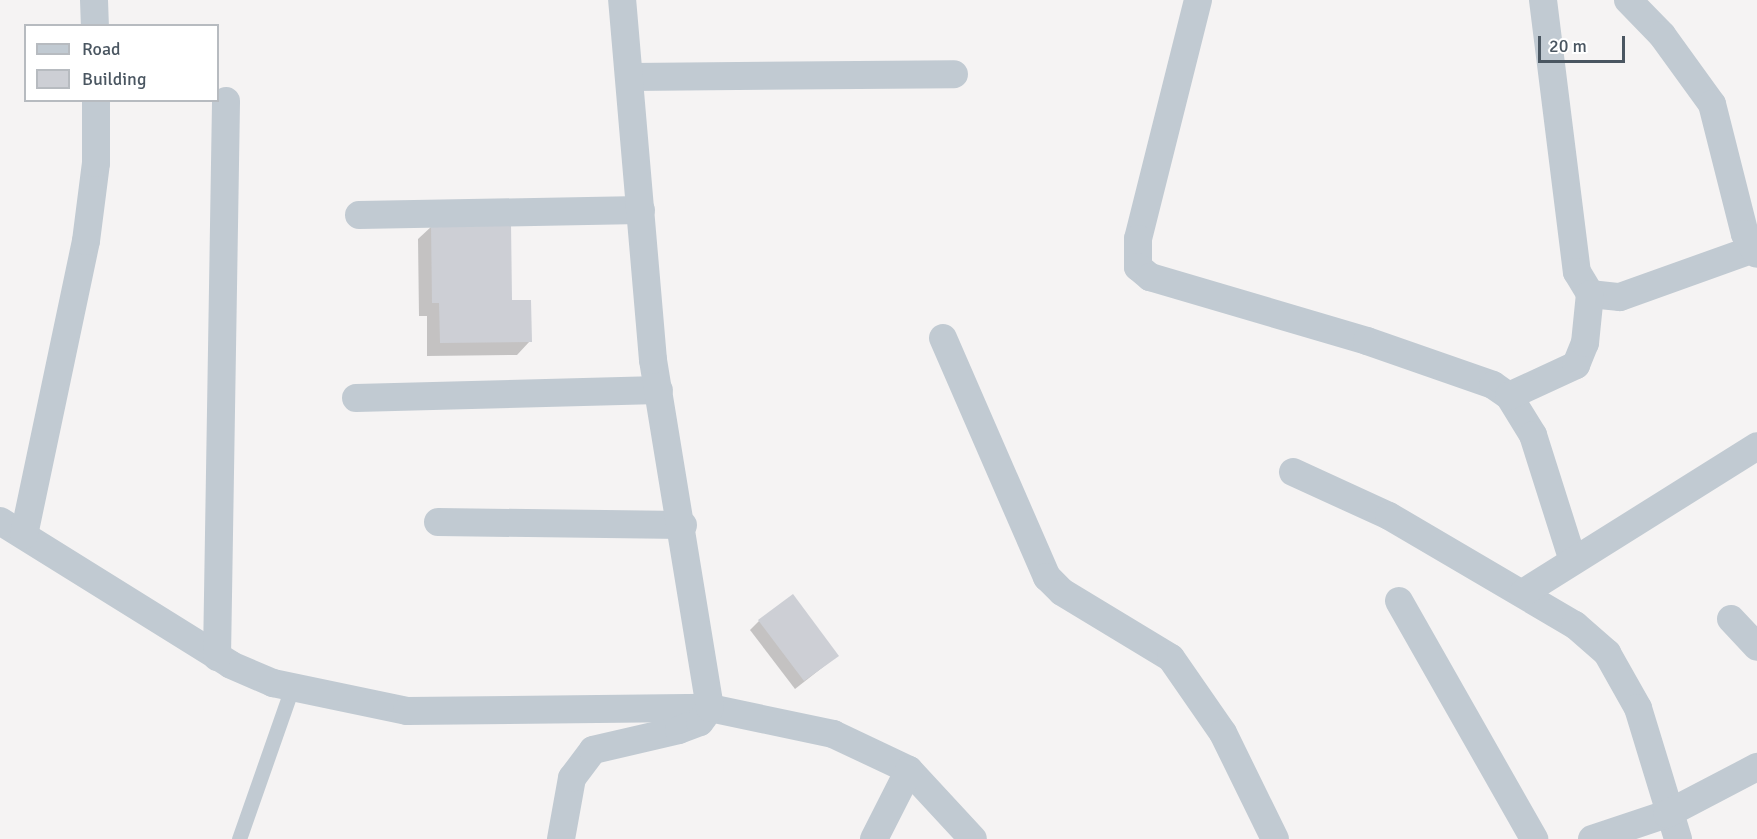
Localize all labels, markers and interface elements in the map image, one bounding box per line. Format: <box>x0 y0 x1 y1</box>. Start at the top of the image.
legend <box>24 24 219 102</box>
scale bar <box>1541 24 1628 62</box>
text: 20 m <box>1549 35 1587 57</box>
text: Road <box>82 38 121 60</box>
text: Building <box>82 68 146 90</box>

